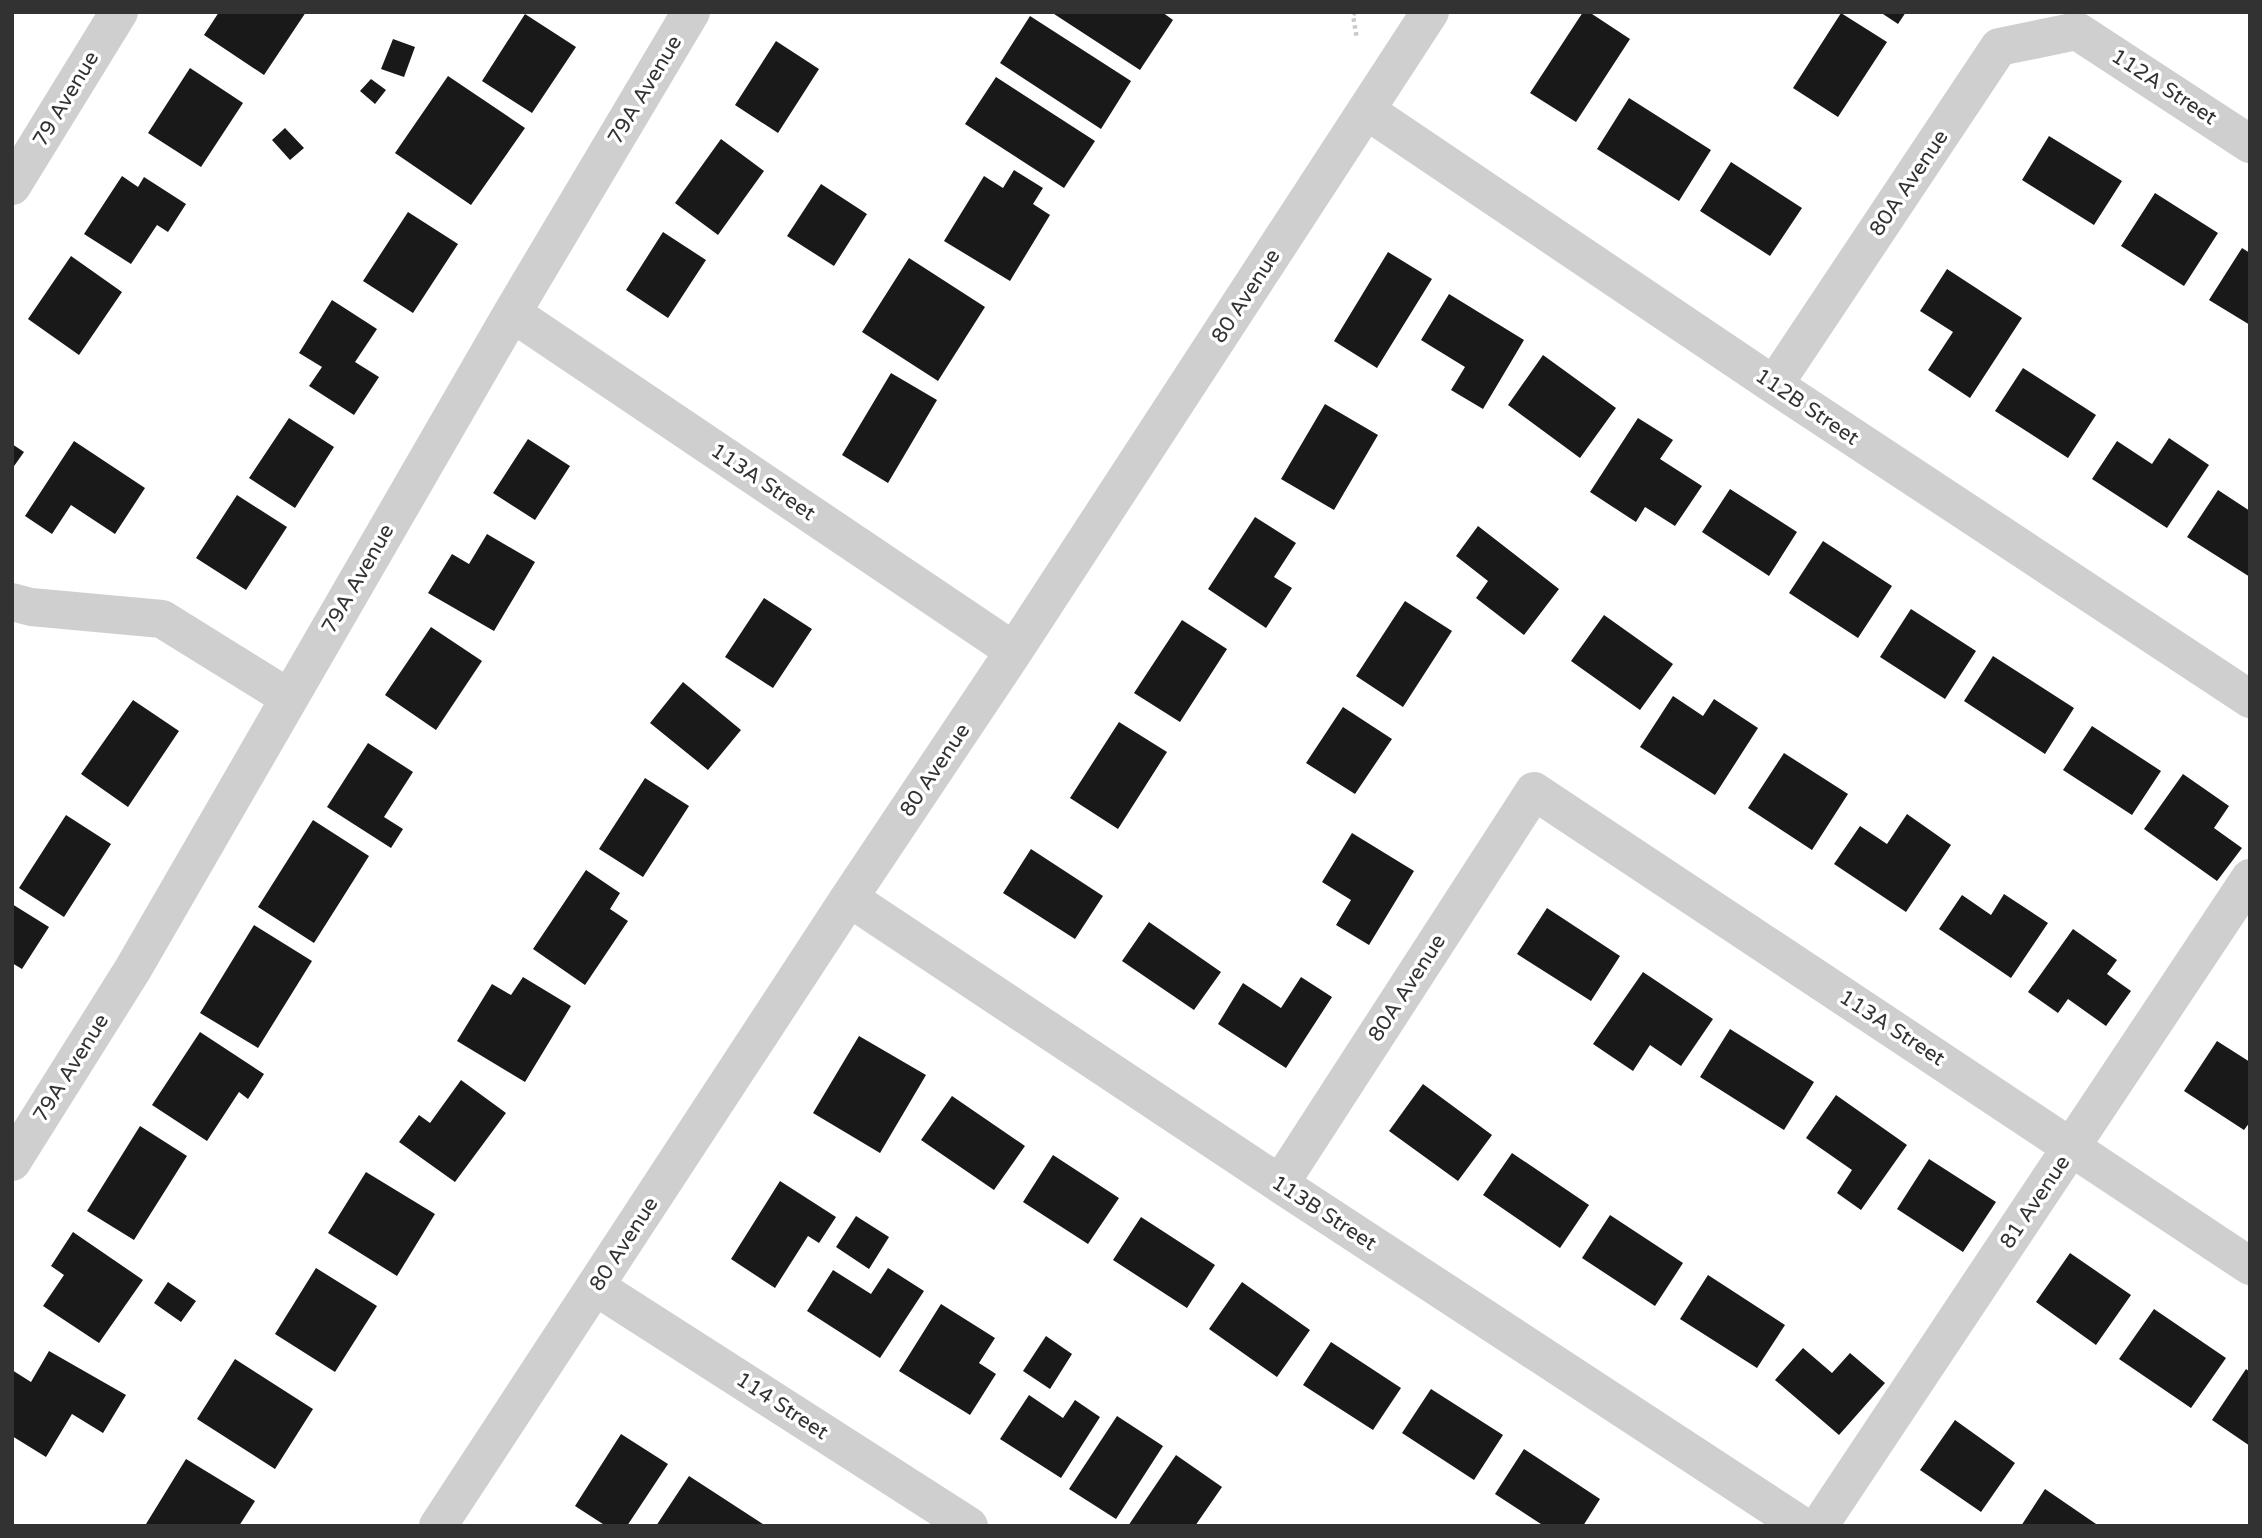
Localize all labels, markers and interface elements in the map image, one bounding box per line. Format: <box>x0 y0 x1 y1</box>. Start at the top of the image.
street label: 79A Avenue <box>603 31 687 149</box>
street label: 112A Street <box>2107 44 2221 130</box>
street label: 79 Avenue <box>28 47 104 151</box>
street label: 80A Avenue <box>1864 125 1954 241</box>
street label: 80 Avenue <box>1206 244 1286 348</box>
street label: 112B Street <box>1750 363 1864 451</box>
street label: 113A Street <box>706 438 820 526</box>
street label: 79A Avenue <box>317 520 400 638</box>
street label: 80 Avenue <box>895 719 975 821</box>
street label: 80A Avenue <box>1363 930 1451 1046</box>
street label: 113A Street <box>1835 985 1949 1071</box>
street label: 79A Avenue <box>28 1009 114 1127</box>
street label: 81 Avenue <box>1995 1151 2075 1253</box>
street label: 113B Street <box>1267 1170 1381 1256</box>
street label: 80 Avenue <box>584 1192 664 1296</box>
street label: 114 Street <box>731 1367 833 1445</box>

